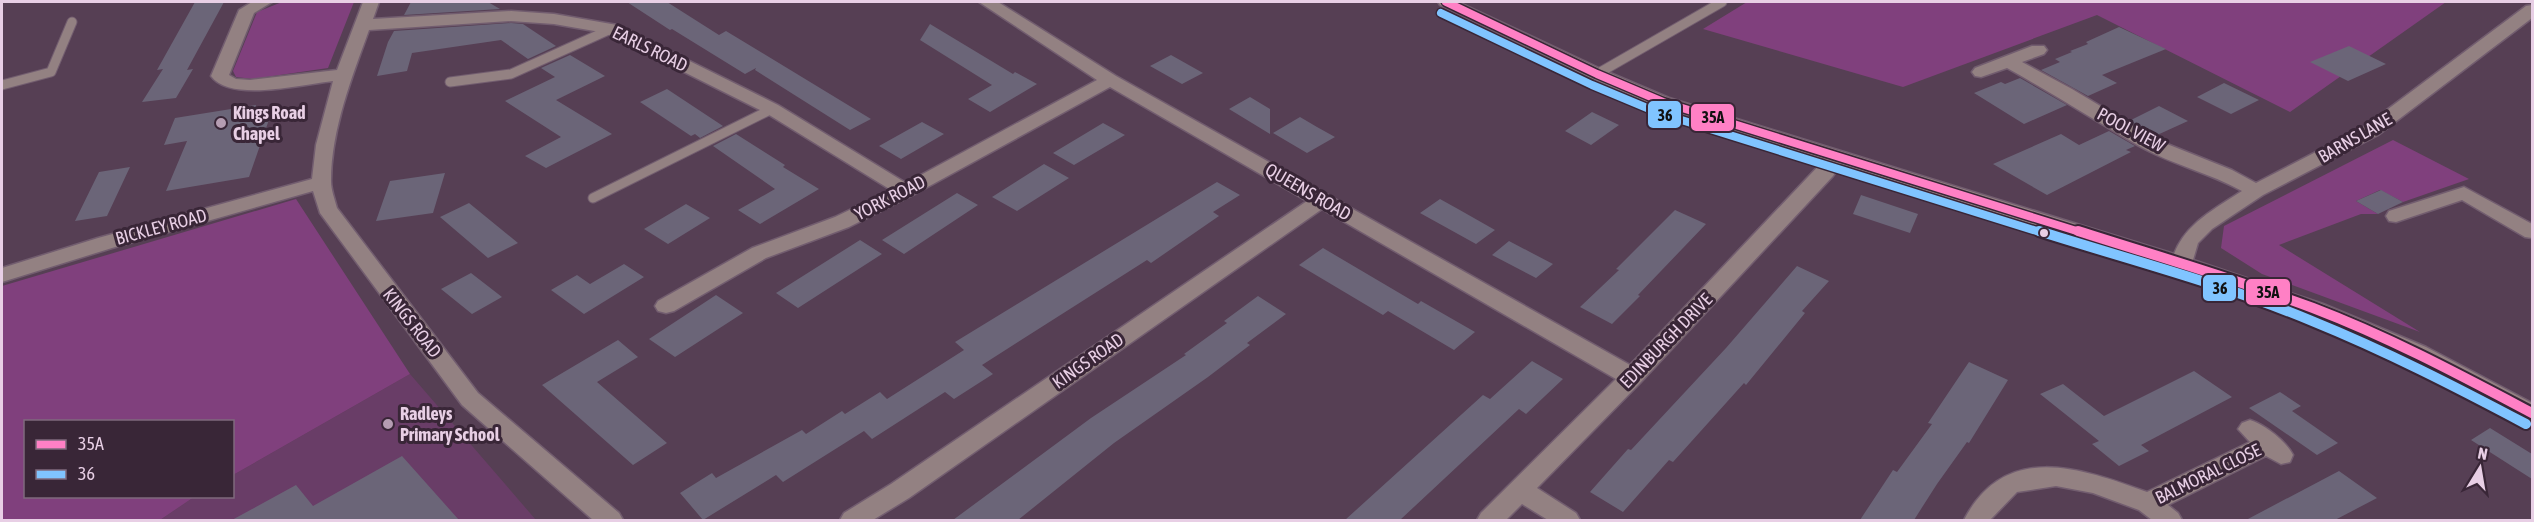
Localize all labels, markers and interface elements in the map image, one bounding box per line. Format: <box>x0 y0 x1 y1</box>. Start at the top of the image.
street label: EARLS ROAD <box>609 21 691 76</box>
line badge: 36 <box>1647 100 1682 129</box>
place label: Kings Road Chapel <box>233 102 306 144</box>
line badge: 35A <box>1690 103 1735 132</box>
street label: POOL VIEW <box>2094 103 2169 156</box>
text: 36 <box>1657 106 1673 124</box>
text: 35A <box>1702 108 1725 126</box>
street label: BARNS LANE <box>2314 108 2395 167</box>
marker: Kings Road Chapel <box>214 116 228 130</box>
street label: QUEENS ROAD <box>1262 159 1355 225</box>
street label: YORK ROAD <box>851 171 929 224</box>
street label: BICKLEY ROAD <box>113 204 209 249</box>
unlabelled marker <box>2038 227 2050 239</box>
line badge: 36 <box>2202 274 2237 302</box>
line badge: 35A <box>2245 278 2291 306</box>
text: 36 <box>2212 279 2228 297</box>
text: 35A <box>2257 283 2280 301</box>
street label: KINGS ROAD <box>379 284 446 361</box>
street label: EDINBURGH DRIVE <box>1615 289 1716 392</box>
street label: KINGS ROAD <box>1048 329 1127 393</box>
place label: Radleys Primary School <box>400 403 500 445</box>
marker: Radleys Primary School <box>381 417 395 431</box>
legend <box>24 420 234 498</box>
text: 35A <box>78 433 104 454</box>
north arrow <box>2450 438 2510 498</box>
street label: BALMORAL CLOSE <box>2152 439 2264 508</box>
text: N <box>2477 444 2489 463</box>
text: 36 <box>78 463 95 484</box>

